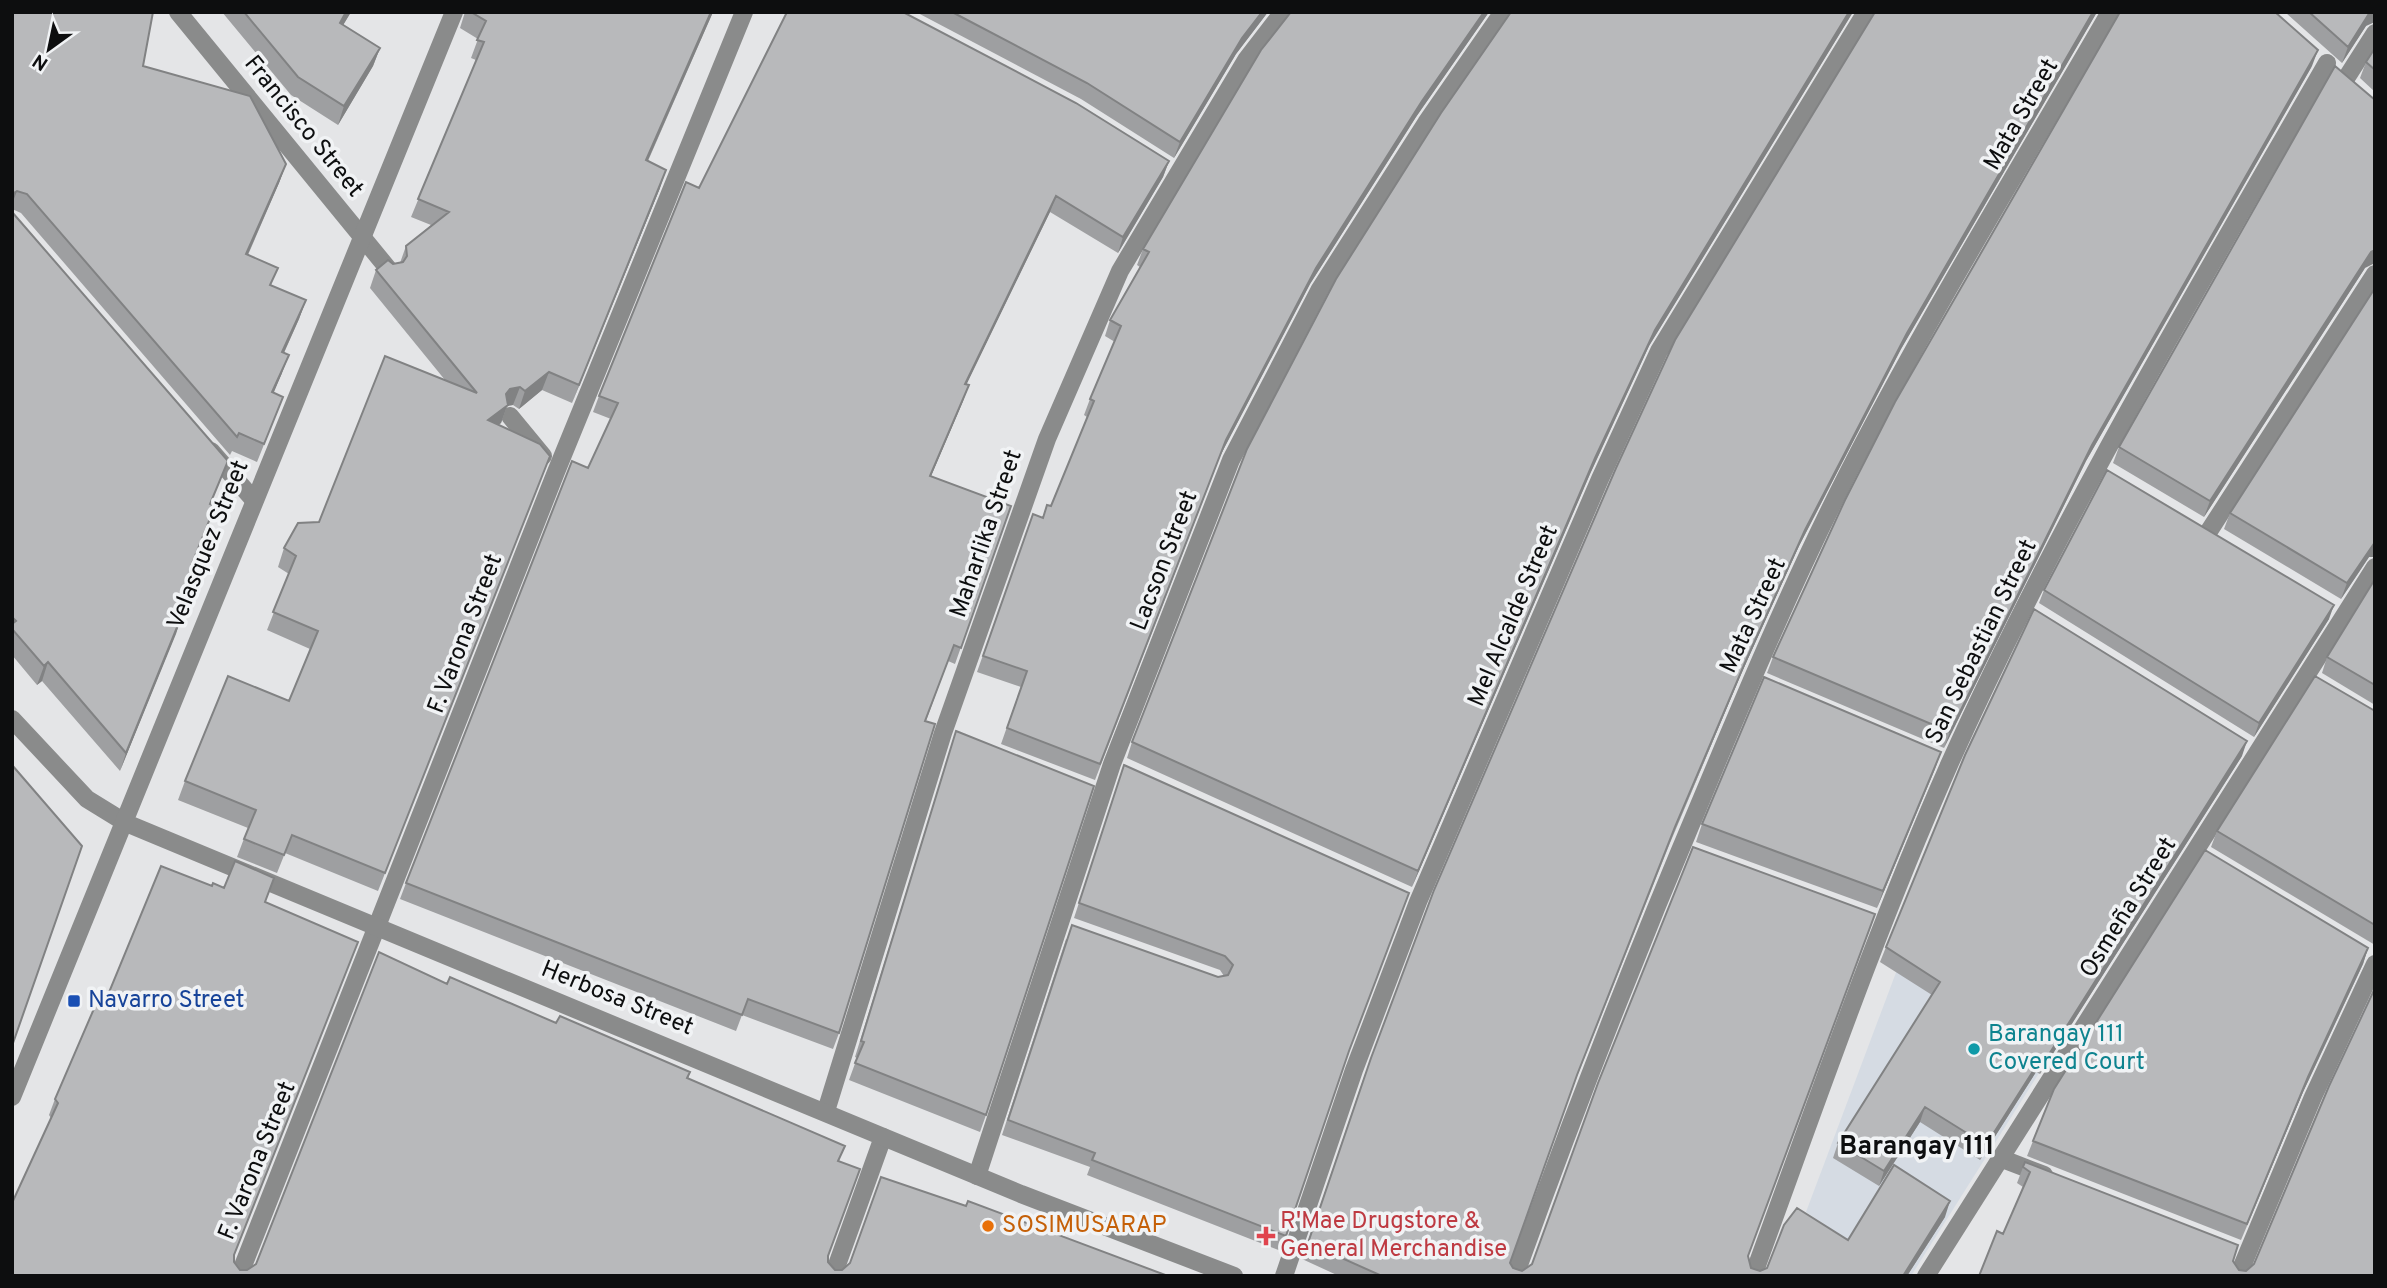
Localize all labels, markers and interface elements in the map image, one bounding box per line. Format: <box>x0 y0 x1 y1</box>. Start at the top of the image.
north arrow <box>14 14 84 84</box>
text: N <box>29 48 53 75</box>
street label: Francisco Street <box>237 50 369 204</box>
street label: Mata Street <box>1978 54 2066 176</box>
street label: Maharlika Street <box>944 446 1030 622</box>
street label: Velasquez Street <box>161 456 257 634</box>
street label: Lacson Street <box>1125 487 1205 635</box>
street label: Mel Alcalde Street <box>1462 521 1566 711</box>
street label: San Sebastian Street <box>1919 535 2045 749</box>
street label: F. Varona Street <box>422 550 510 718</box>
street label: Mata Street <box>1714 553 1794 679</box>
street label: Osmeña Street <box>2074 832 2184 984</box>
street label: Herbosa Street <box>536 955 698 1043</box>
place label: Navarro Street <box>88 986 245 1016</box>
marker: Navarro Street <box>66 993 82 1009</box>
place label: Barangay 111 Covered Court <box>1988 1020 2145 1078</box>
marker: Barangay 111 Covered Court <box>1966 1041 1982 1057</box>
street label: F. Varona Street <box>213 1077 303 1245</box>
district label: Barangay 111 <box>1839 1131 1995 1164</box>
place label: R'Mae Drugstore & General Merchandise <box>1280 1207 1507 1265</box>
place label: SOSIMUSARAP <box>1002 1211 1167 1241</box>
marker: SOSIMUSARAP <box>980 1218 996 1234</box>
marker: R'Mae Drugstore & General Merchandise <box>1258 1228 1274 1244</box>

